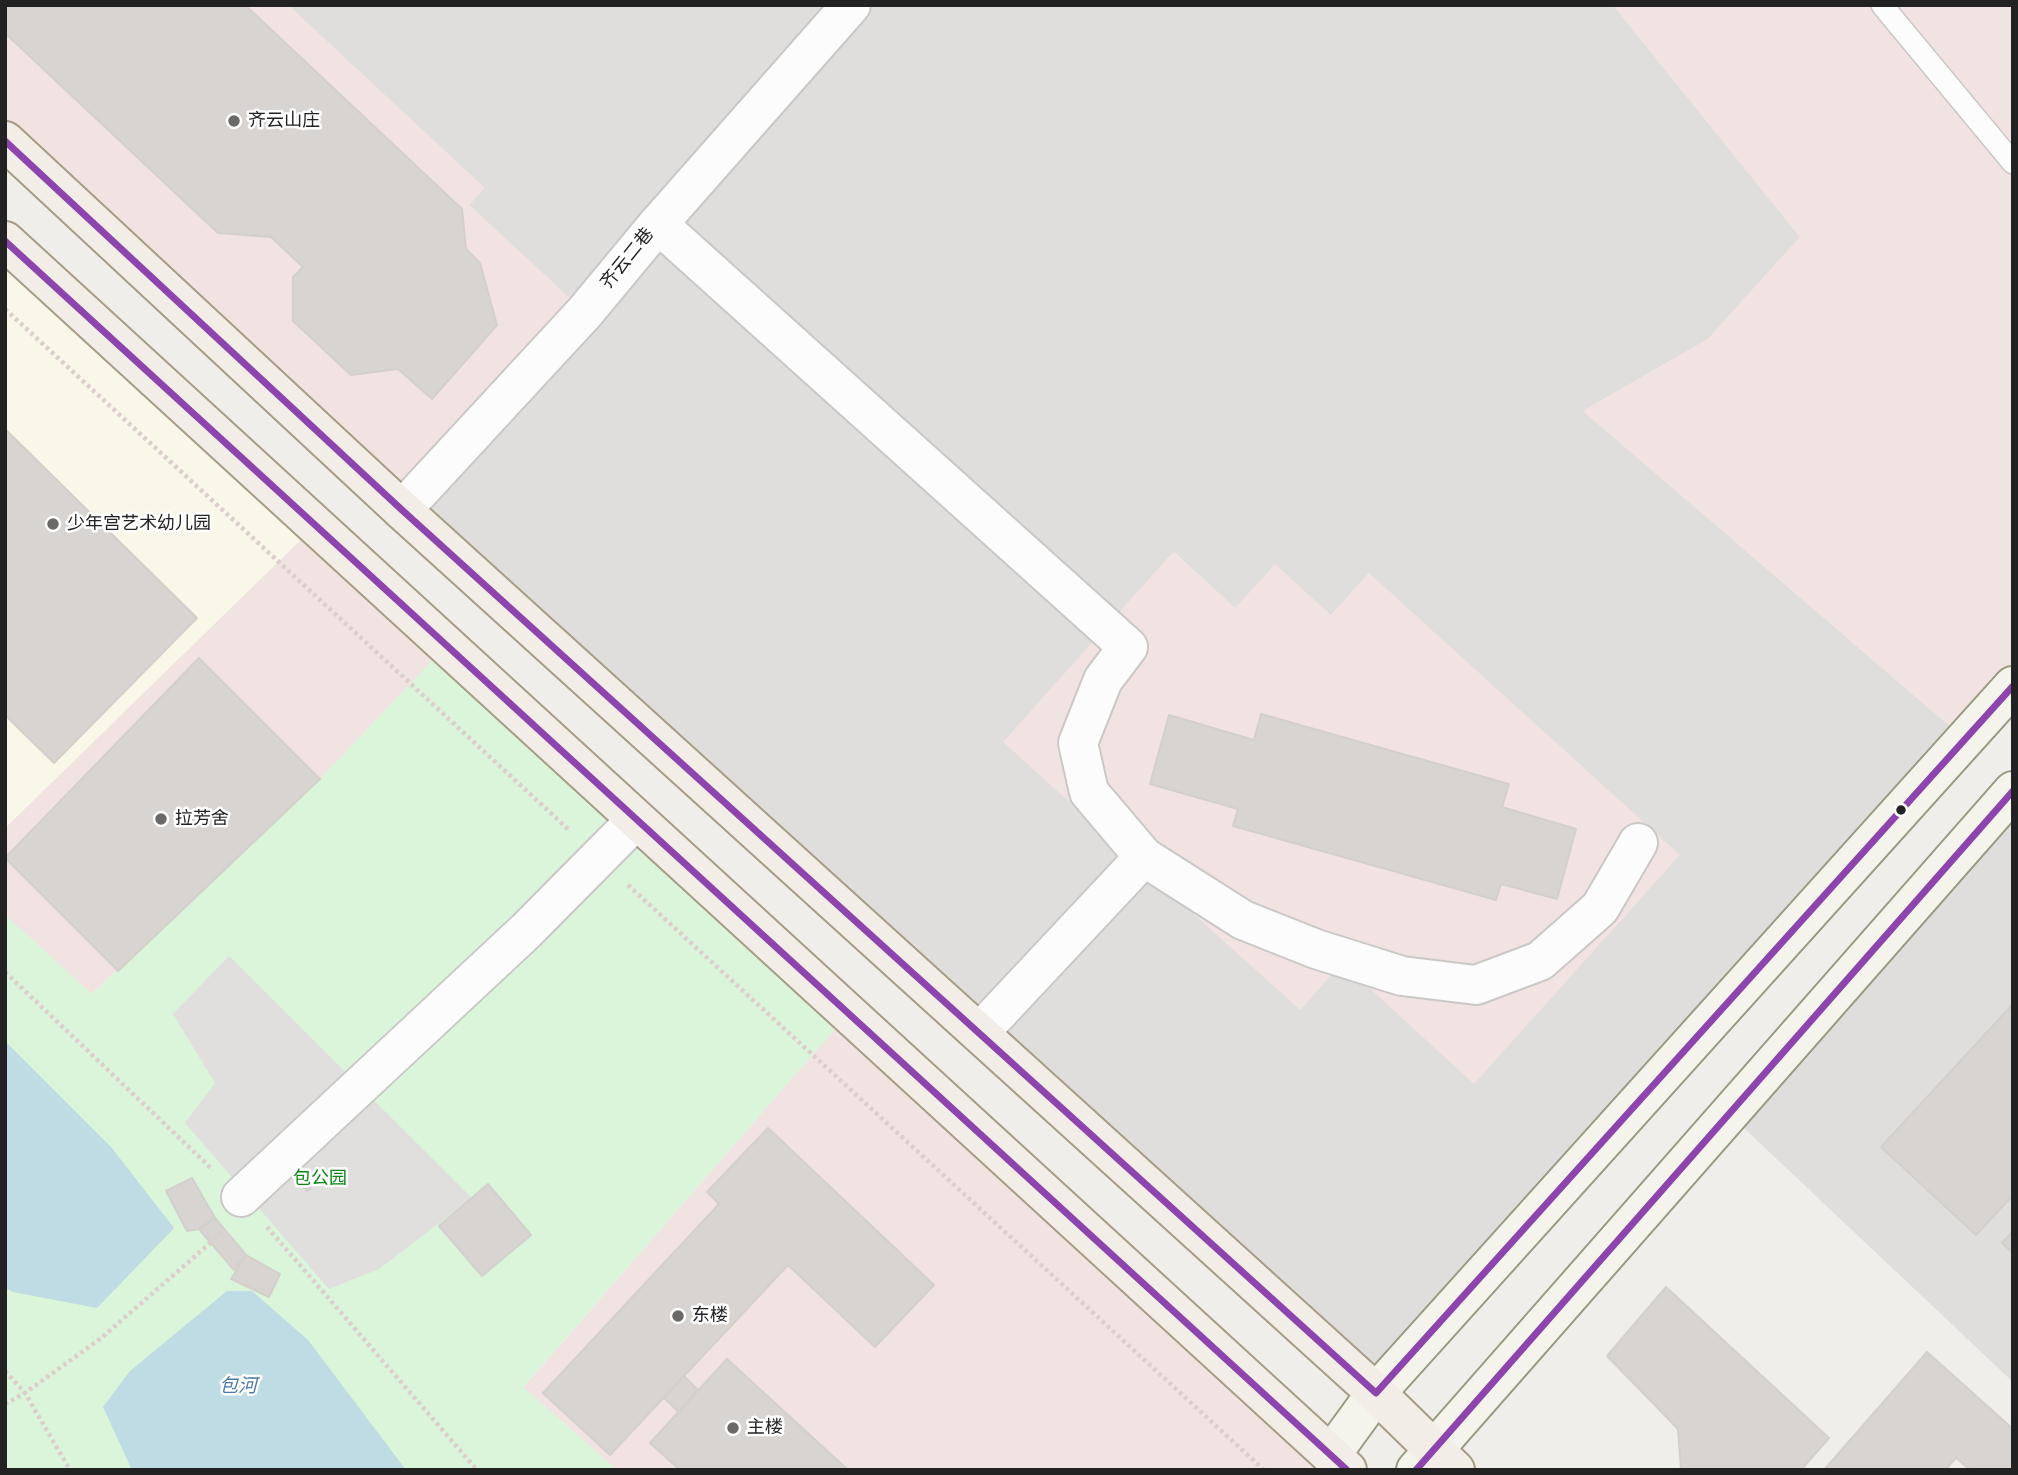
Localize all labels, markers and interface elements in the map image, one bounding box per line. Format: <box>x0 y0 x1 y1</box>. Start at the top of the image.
place label: 齐云山庄 <box>248 110 320 132</box>
marker: 齐云山庄 <box>226 113 242 129</box>
street label: 齐云二巷 <box>597 224 659 294</box>
place label: 少年宫艺术幼儿园 <box>67 513 211 535</box>
marker: 少年宫艺术幼儿园 <box>45 516 61 532</box>
unlabelled marker <box>1894 803 1908 817</box>
place label: 拉芳舍 <box>175 808 229 830</box>
marker: 拉芳舍 <box>153 811 169 827</box>
park label: 包公园 <box>293 1168 347 1190</box>
place label: 东楼 <box>692 1305 728 1327</box>
marker: 东楼 <box>670 1308 686 1324</box>
water label: 包河 <box>219 1376 257 1398</box>
place label: 主楼 <box>747 1417 783 1439</box>
marker: 主楼 <box>725 1420 741 1436</box>

